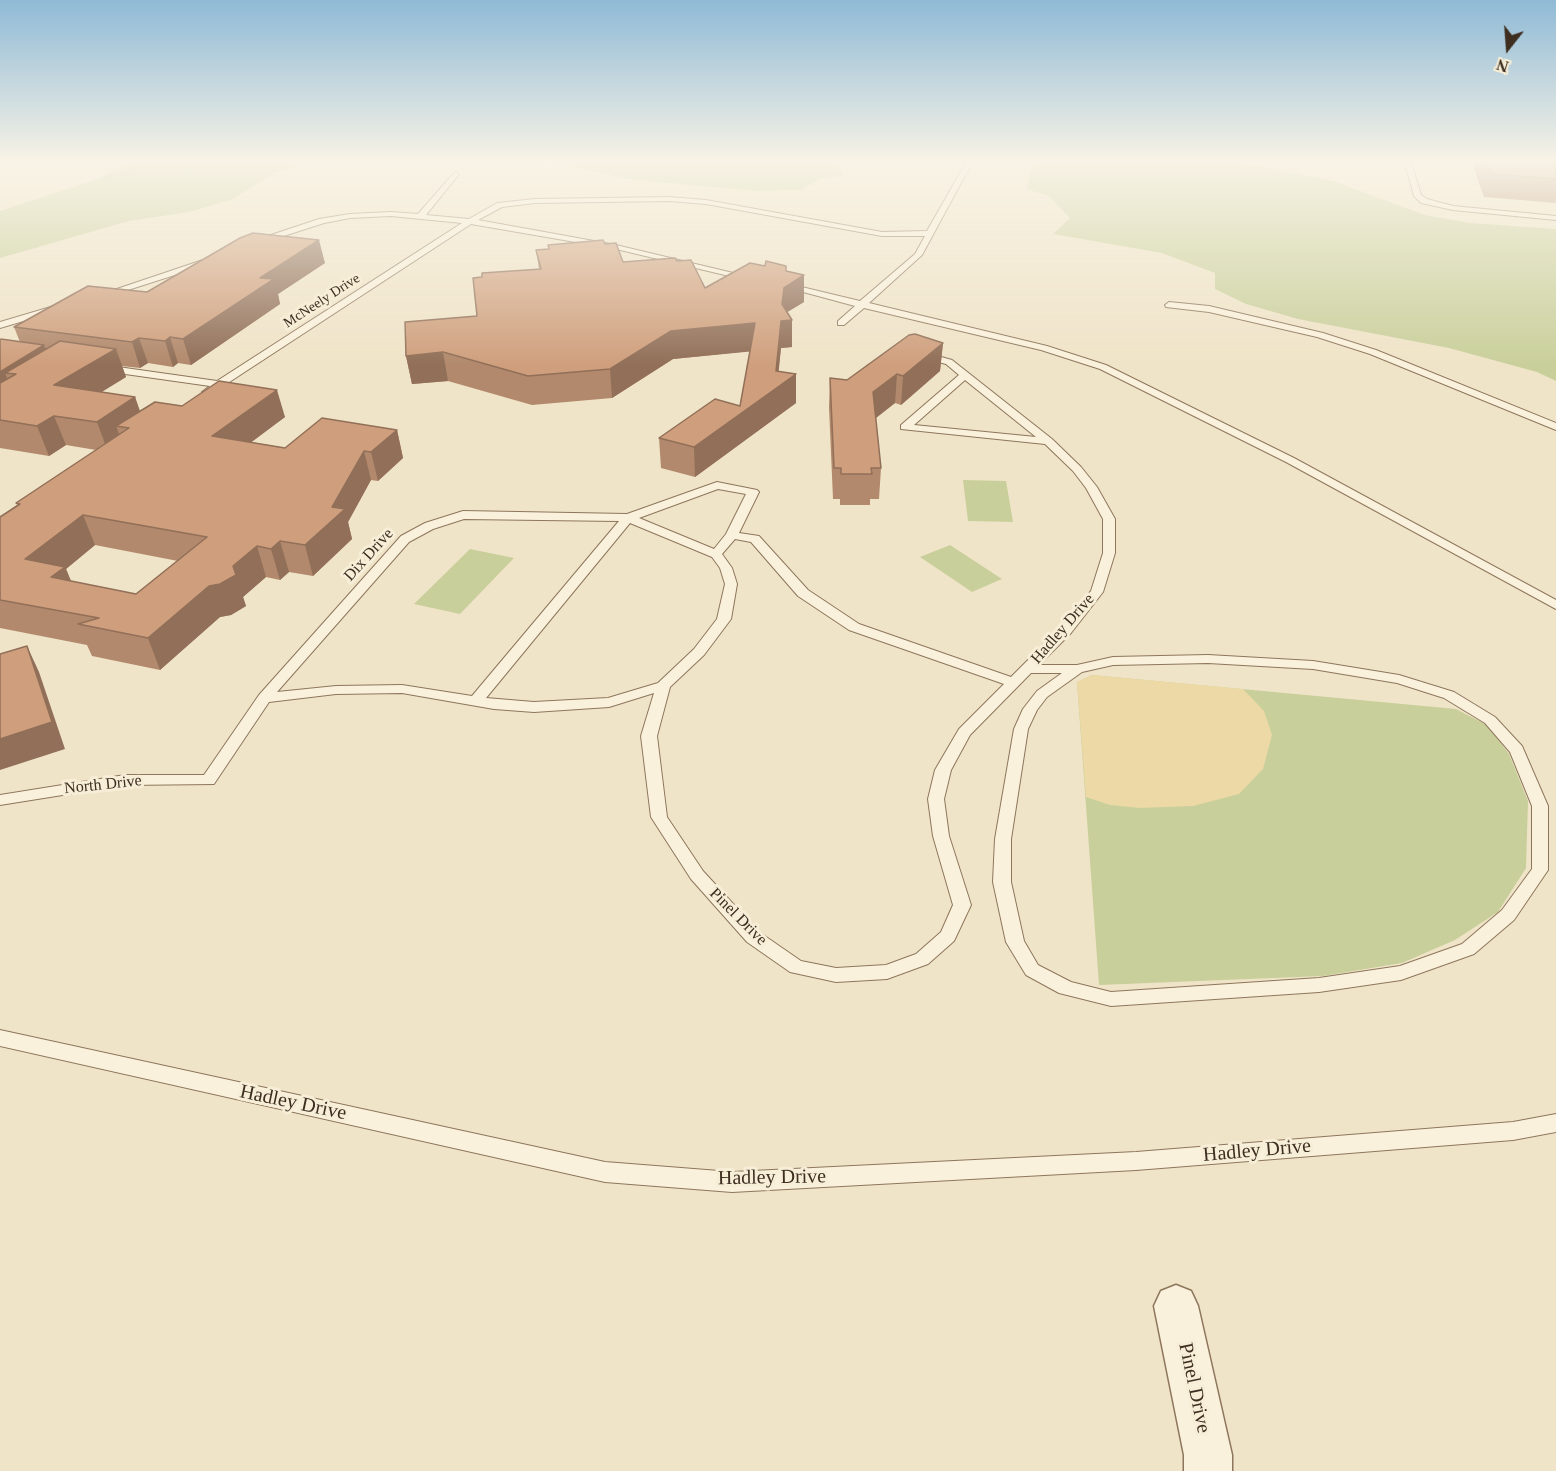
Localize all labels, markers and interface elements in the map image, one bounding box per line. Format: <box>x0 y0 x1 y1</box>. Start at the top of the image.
north arrow <box>1478 18 1538 78</box>
text: N <box>1495 56 1511 76</box>
street label: McNeely Drive <box>281 270 363 332</box>
street label: Dix Drive <box>340 525 398 585</box>
street label: Hadley Drive <box>1027 590 1099 668</box>
street label: North Drive <box>63 771 143 799</box>
street label: Pinel Drive <box>705 884 771 950</box>
street label: Hadley Drive <box>238 1080 348 1126</box>
street label: Hadley Drive <box>1202 1134 1312 1168</box>
street label: Hadley Drive <box>718 1165 826 1191</box>
street label: Pinel Drive <box>1173 1341 1215 1435</box>

